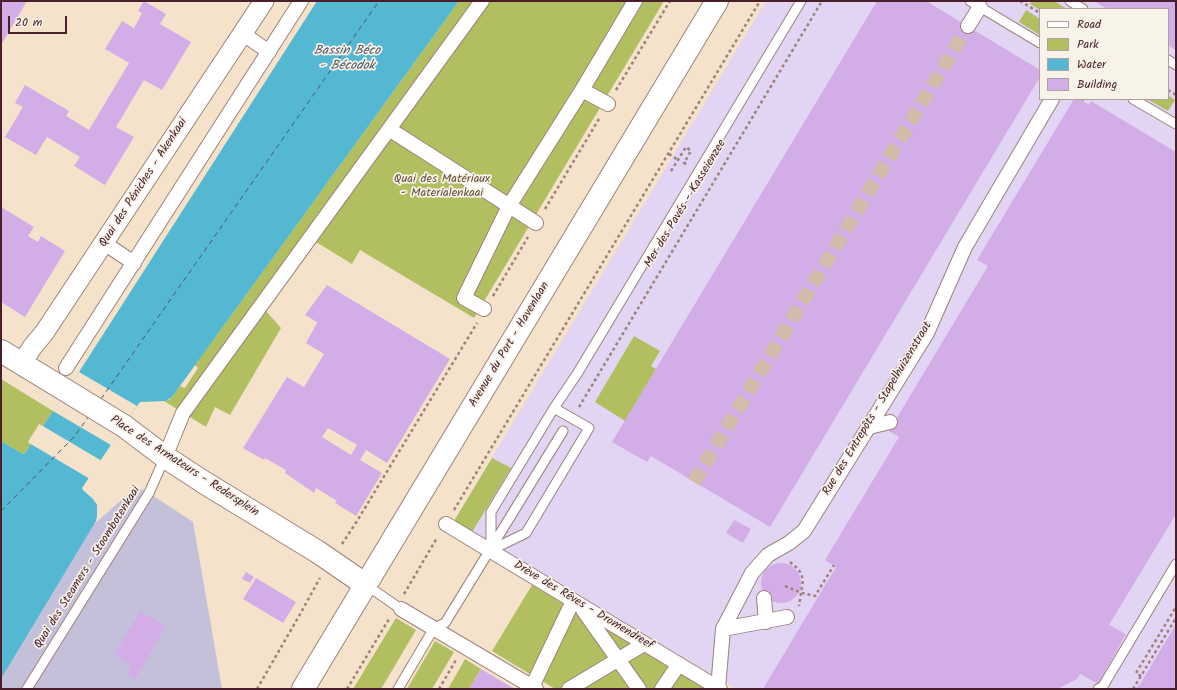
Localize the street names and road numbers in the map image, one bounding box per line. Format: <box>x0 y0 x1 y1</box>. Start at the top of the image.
street label: Quai des Péniches - Akenkaai <box>97 116 191 250</box>
street label: Mer des Pavés - Kasseienzee <box>642 137 730 271</box>
street label: Avenue du Port - Havenlaan <box>467 280 553 410</box>
street label: Rue des Entrepôts - Stapelhuizenstraat <box>820 319 936 499</box>
street label: Place des Armateurs - Redersplein <box>107 413 261 521</box>
street label: Quai des Steamers - Stoombotenkaai <box>32 484 144 652</box>
street label: Drève des Rêves - Dromendreef <box>511 559 655 653</box>

